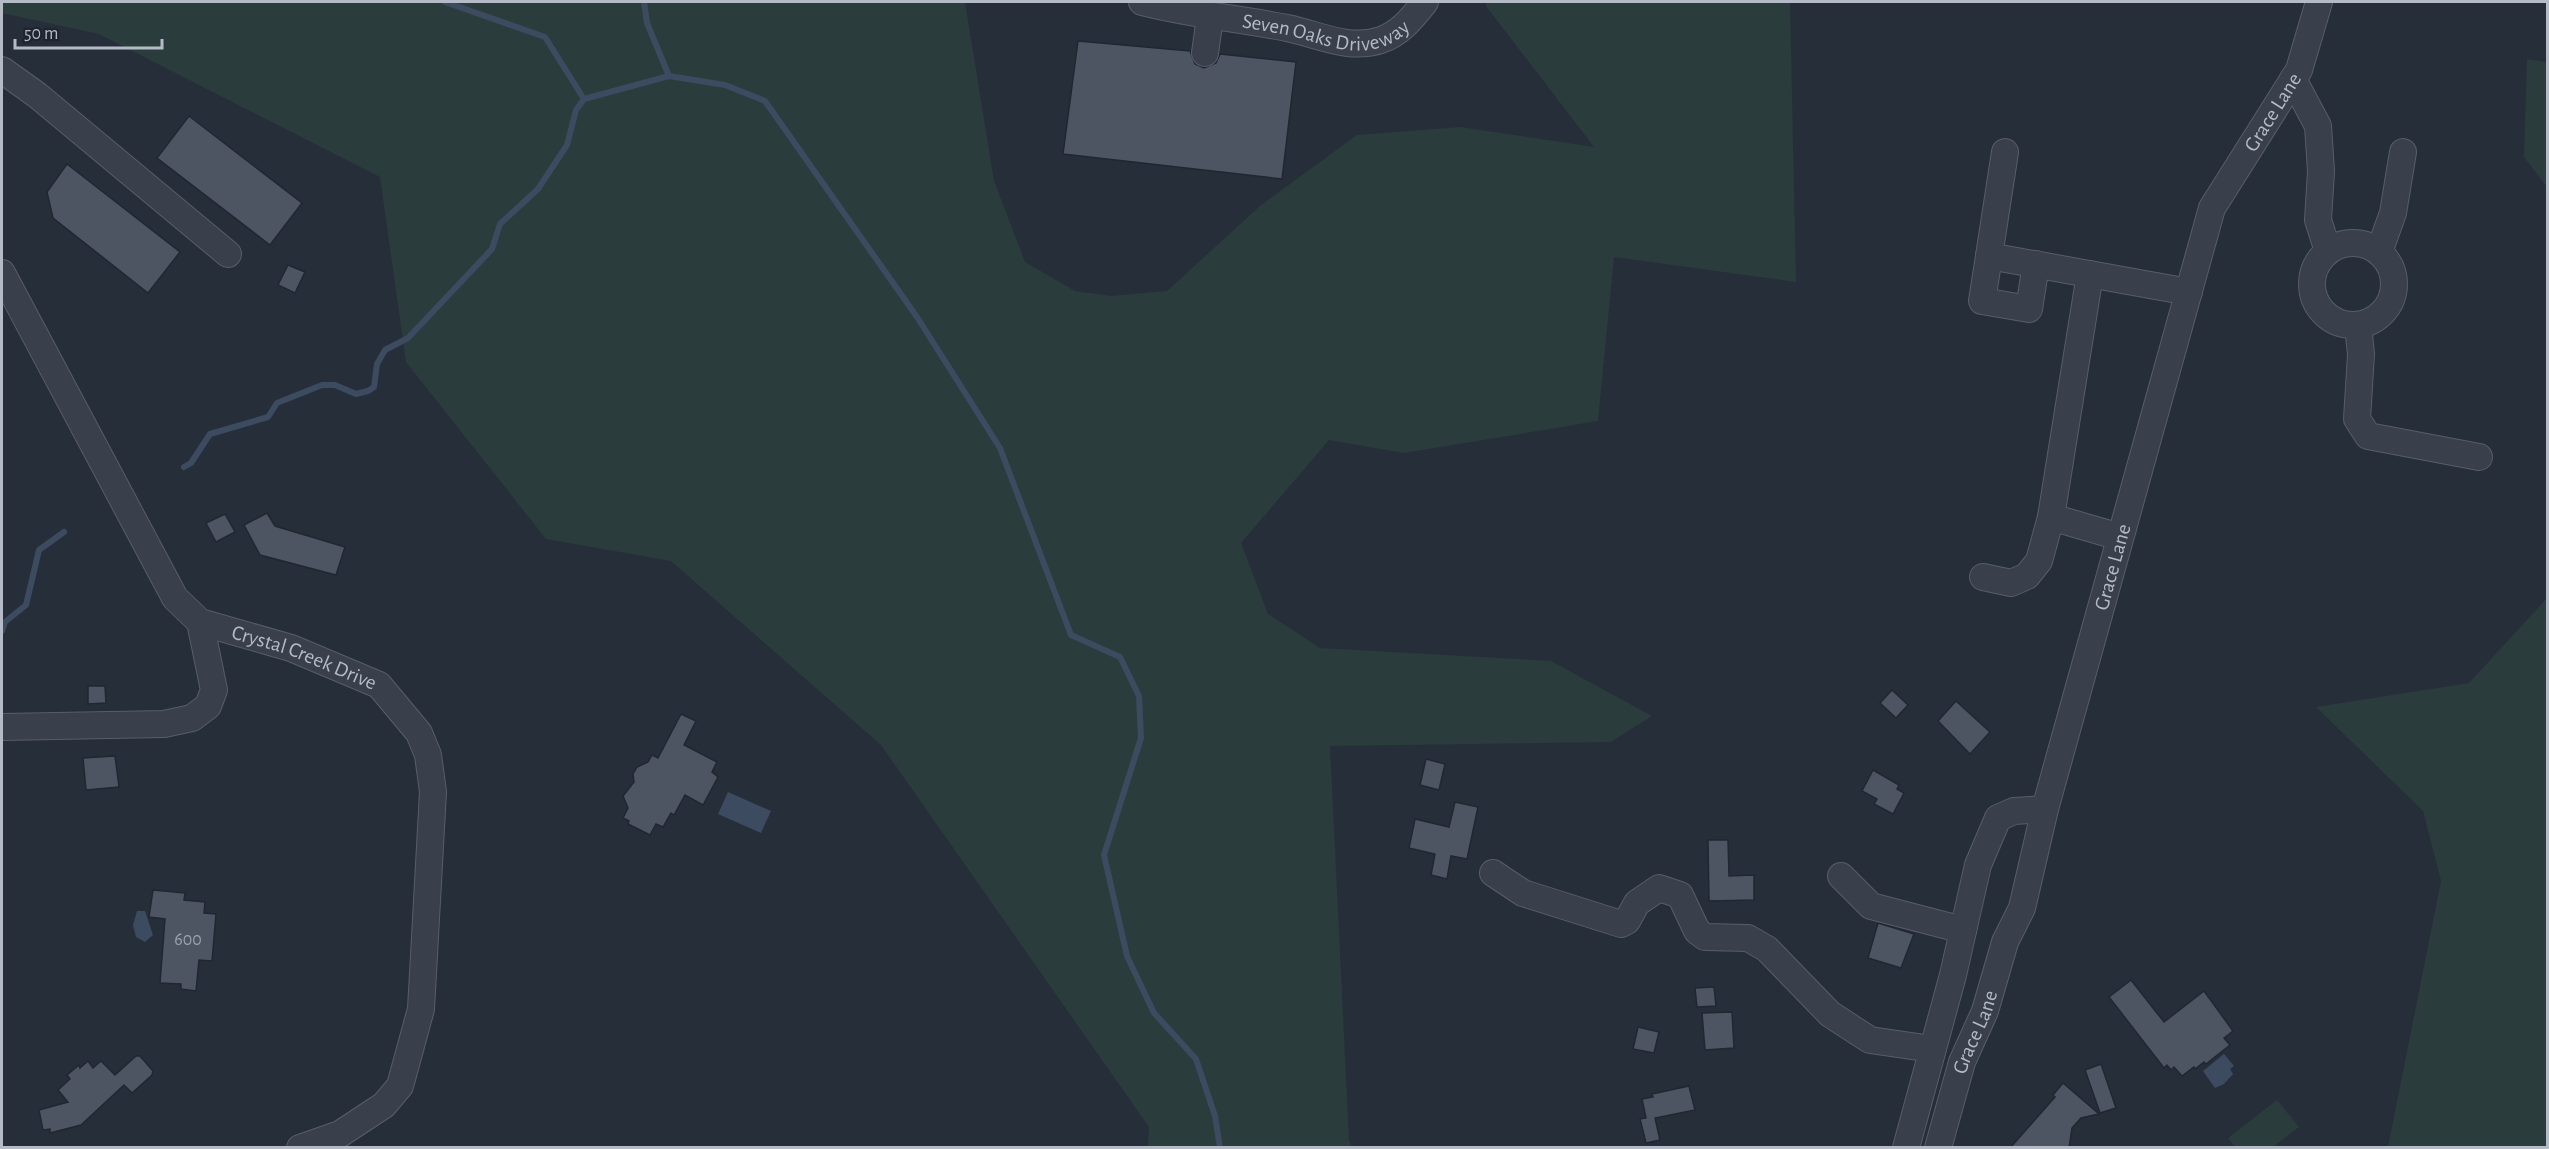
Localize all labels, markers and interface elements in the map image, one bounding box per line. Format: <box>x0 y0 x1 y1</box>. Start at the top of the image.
street label: Seven Oaks Driveway <box>1241 10 1414 55</box>
scale bar <box>15 12 162 50</box>
text: 50 m <box>24 25 58 43</box>
street label: Grace Lane <box>2240 69 2305 155</box>
street label: Grace Lane <box>2091 522 2135 612</box>
street label: Crystal Creek Drive <box>229 622 380 694</box>
house number: 600 <box>174 931 202 949</box>
street label: Grace Lane <box>1949 988 2001 1076</box>

